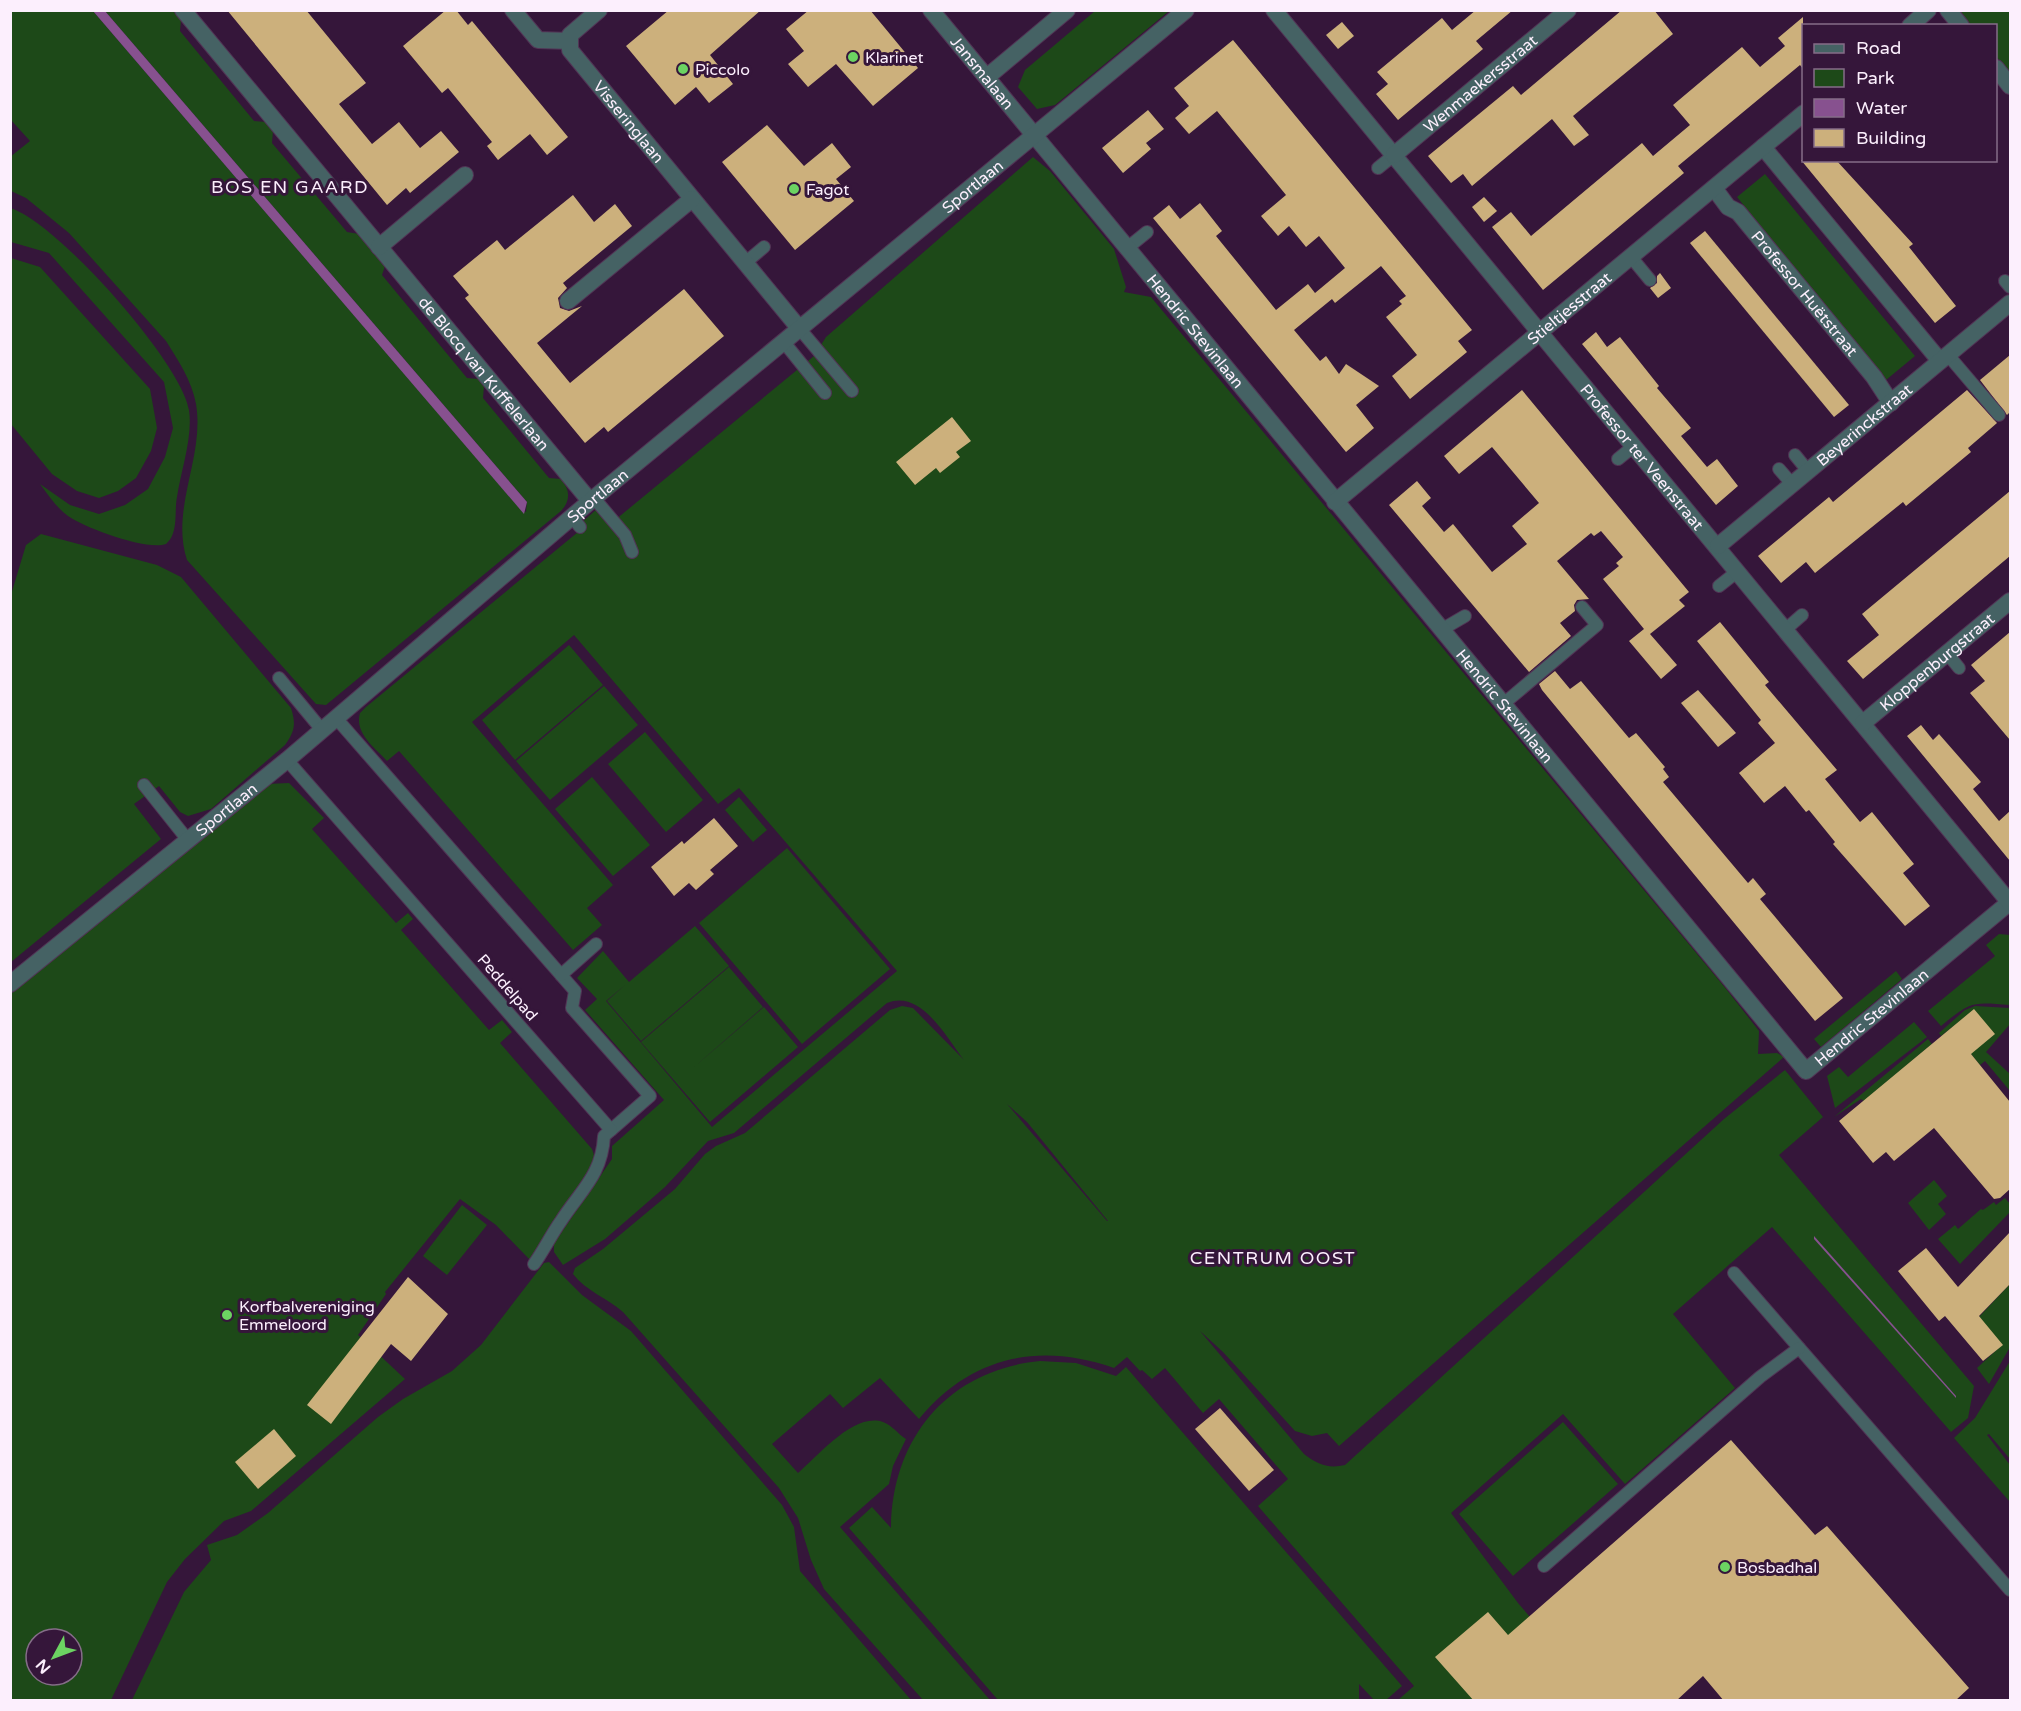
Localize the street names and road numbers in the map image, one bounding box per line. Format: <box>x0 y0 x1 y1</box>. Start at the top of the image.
street label: Wenmaekersstraat <box>1420 31 1542 137</box>
street label: Jansmalaan <box>946 32 1018 114</box>
street label: Visseringlaan <box>588 77 668 168</box>
street label: Sportlaan <box>938 156 1008 218</box>
street label: Professor Huëtstraat <box>1747 227 1862 361</box>
street label: Stieltjesstraat <box>1523 268 1616 349</box>
street label: Hendric Stevinlaan <box>1142 270 1248 393</box>
street label: de Blocq van Kuffelerlaan <box>414 293 553 455</box>
street label: Professor ter Veenstraat <box>1575 380 1708 535</box>
street label: Beyerinckstraat <box>1813 380 1917 471</box>
street label: Sportlaan <box>563 465 633 528</box>
street label: Kloppenburgstraat <box>1876 609 1999 716</box>
street label: Hendric Stevinlaan <box>1451 645 1557 768</box>
street label: Sportlaan <box>192 779 262 841</box>
street label: Peddelpad <box>473 950 542 1025</box>
street label: Hendric Stevinlaan <box>1811 965 1933 1071</box>

